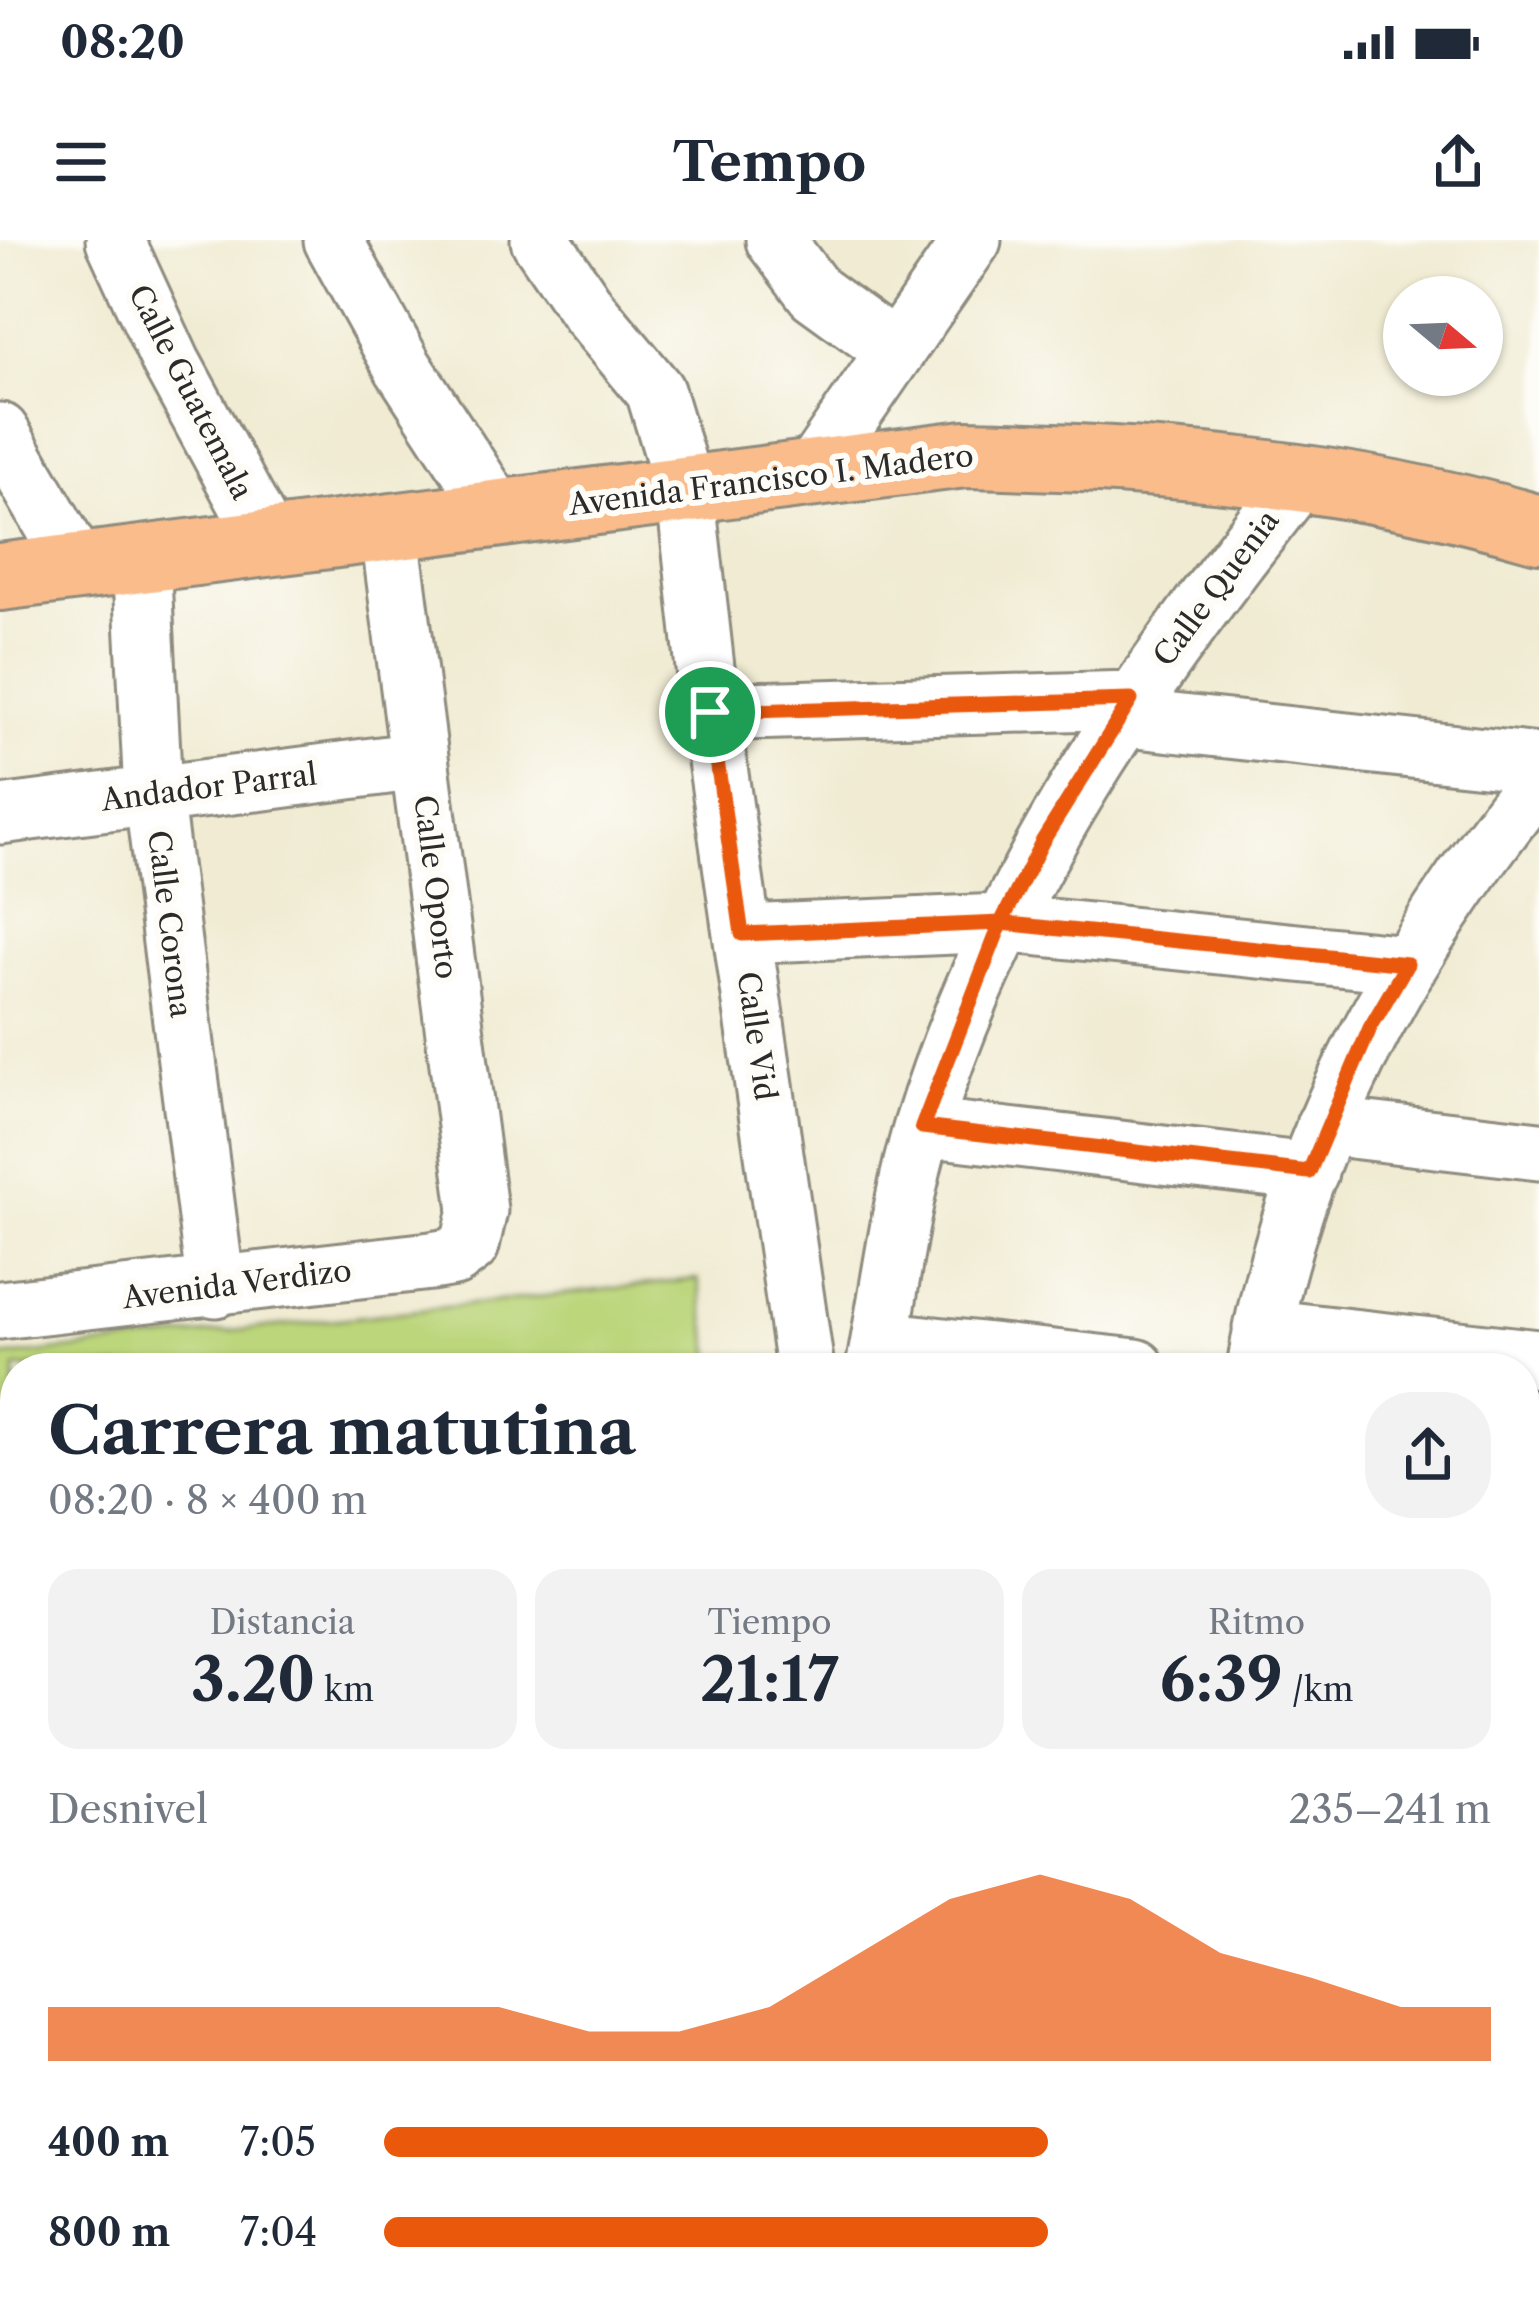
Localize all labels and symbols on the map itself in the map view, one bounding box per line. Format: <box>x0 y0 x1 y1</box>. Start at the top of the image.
north arrow <box>1383 276 1503 396</box>
street label: Calle Guatemala <box>121 278 261 506</box>
street label: Avenida Francisco I. Madero <box>565 437 976 523</box>
street label: Calle Quenia <box>1145 503 1287 673</box>
pin <box>659 661 761 763</box>
street label: Andador Parral <box>98 755 319 819</box>
street label: Calle Oporto <box>406 793 466 981</box>
street label: Calle Corona <box>140 828 200 1020</box>
street label: Calle Vid <box>730 969 784 1103</box>
street label: Avenida Verdizo <box>119 1252 354 1317</box>

